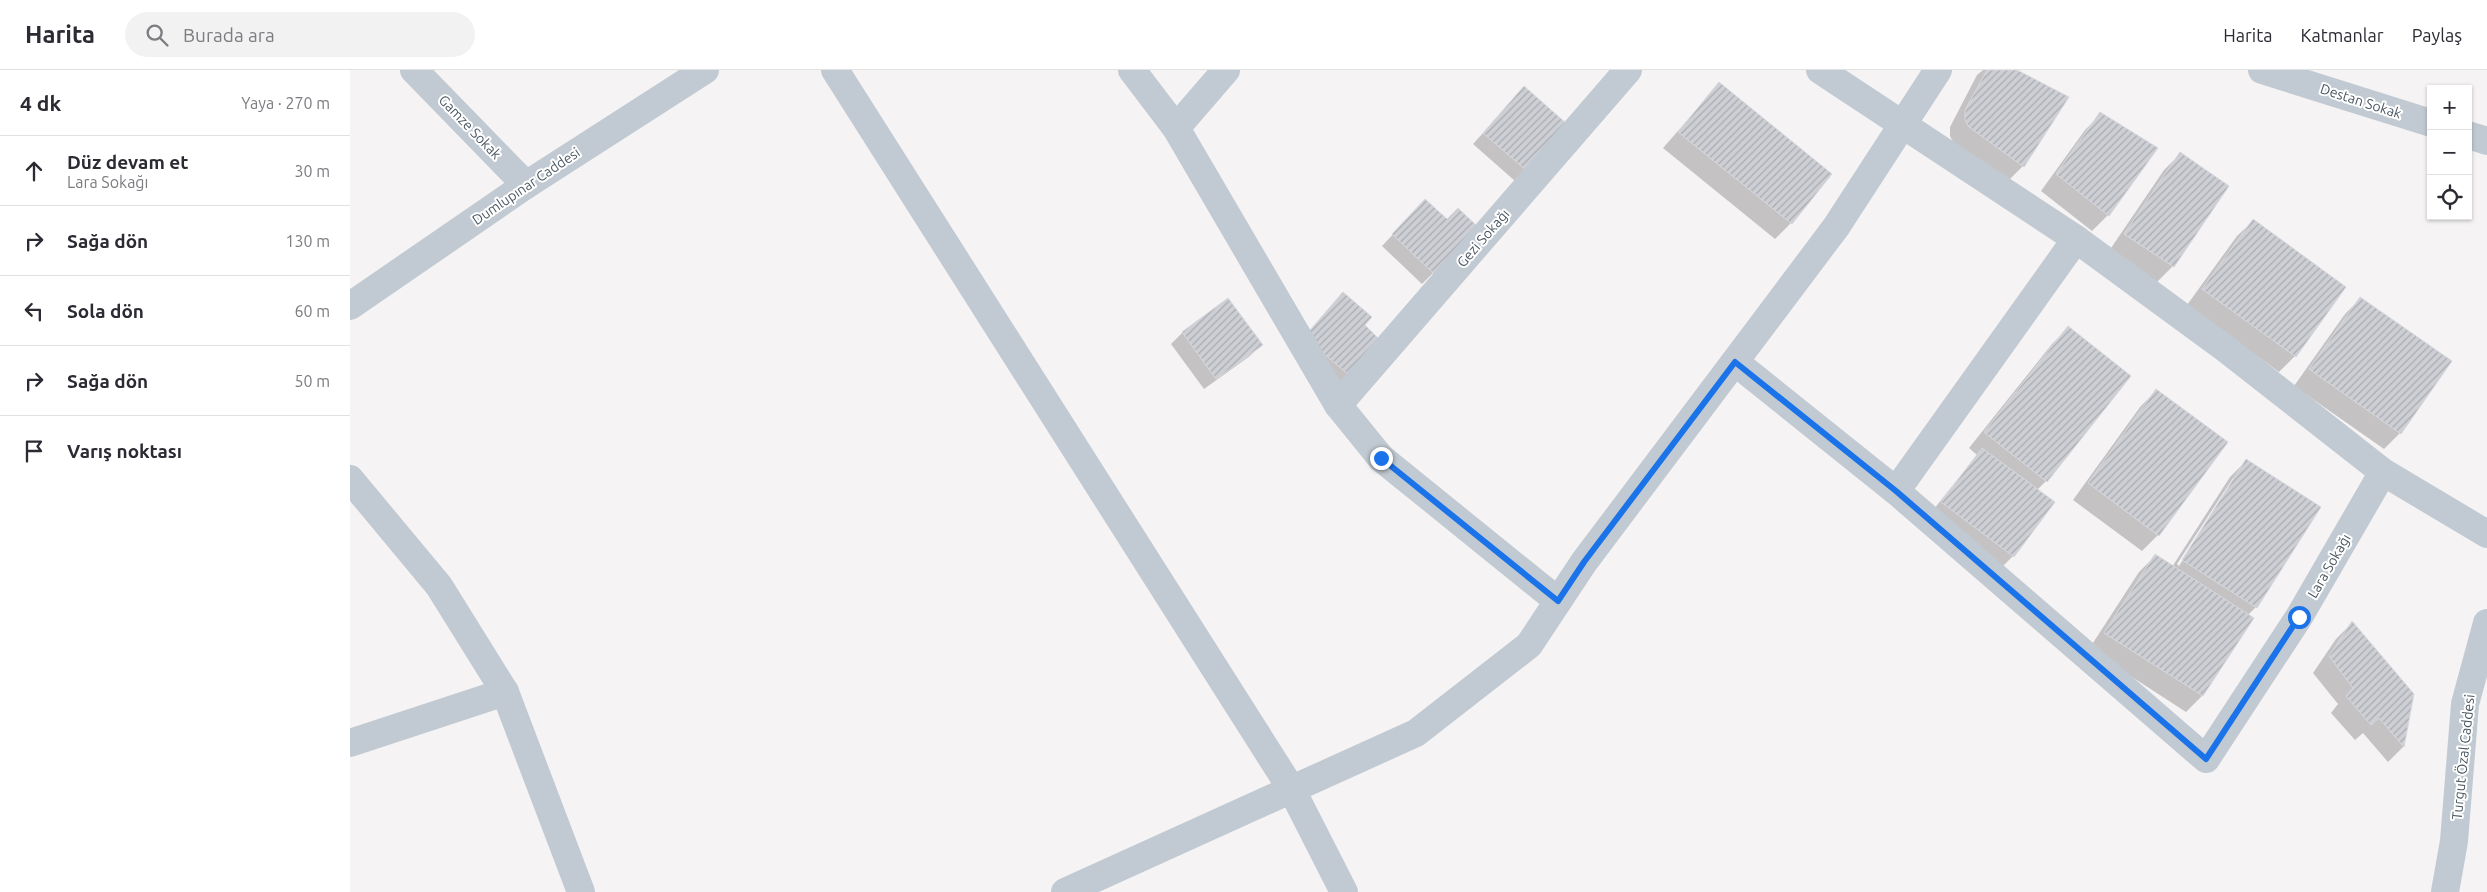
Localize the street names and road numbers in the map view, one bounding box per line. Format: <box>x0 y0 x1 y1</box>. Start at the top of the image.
street label: Destan Sokak <box>2318 80 2404 122</box>
street label: Gamze Sokak <box>436 92 504 162</box>
street label: Dumlupınar Caddesi <box>469 144 583 228</box>
street label: Gezi Sokağı <box>1454 206 1512 270</box>
street label: Lara Sokağı <box>2304 531 2354 601</box>
street label: Turgut Özal Caddesi <box>2447 693 2478 821</box>

